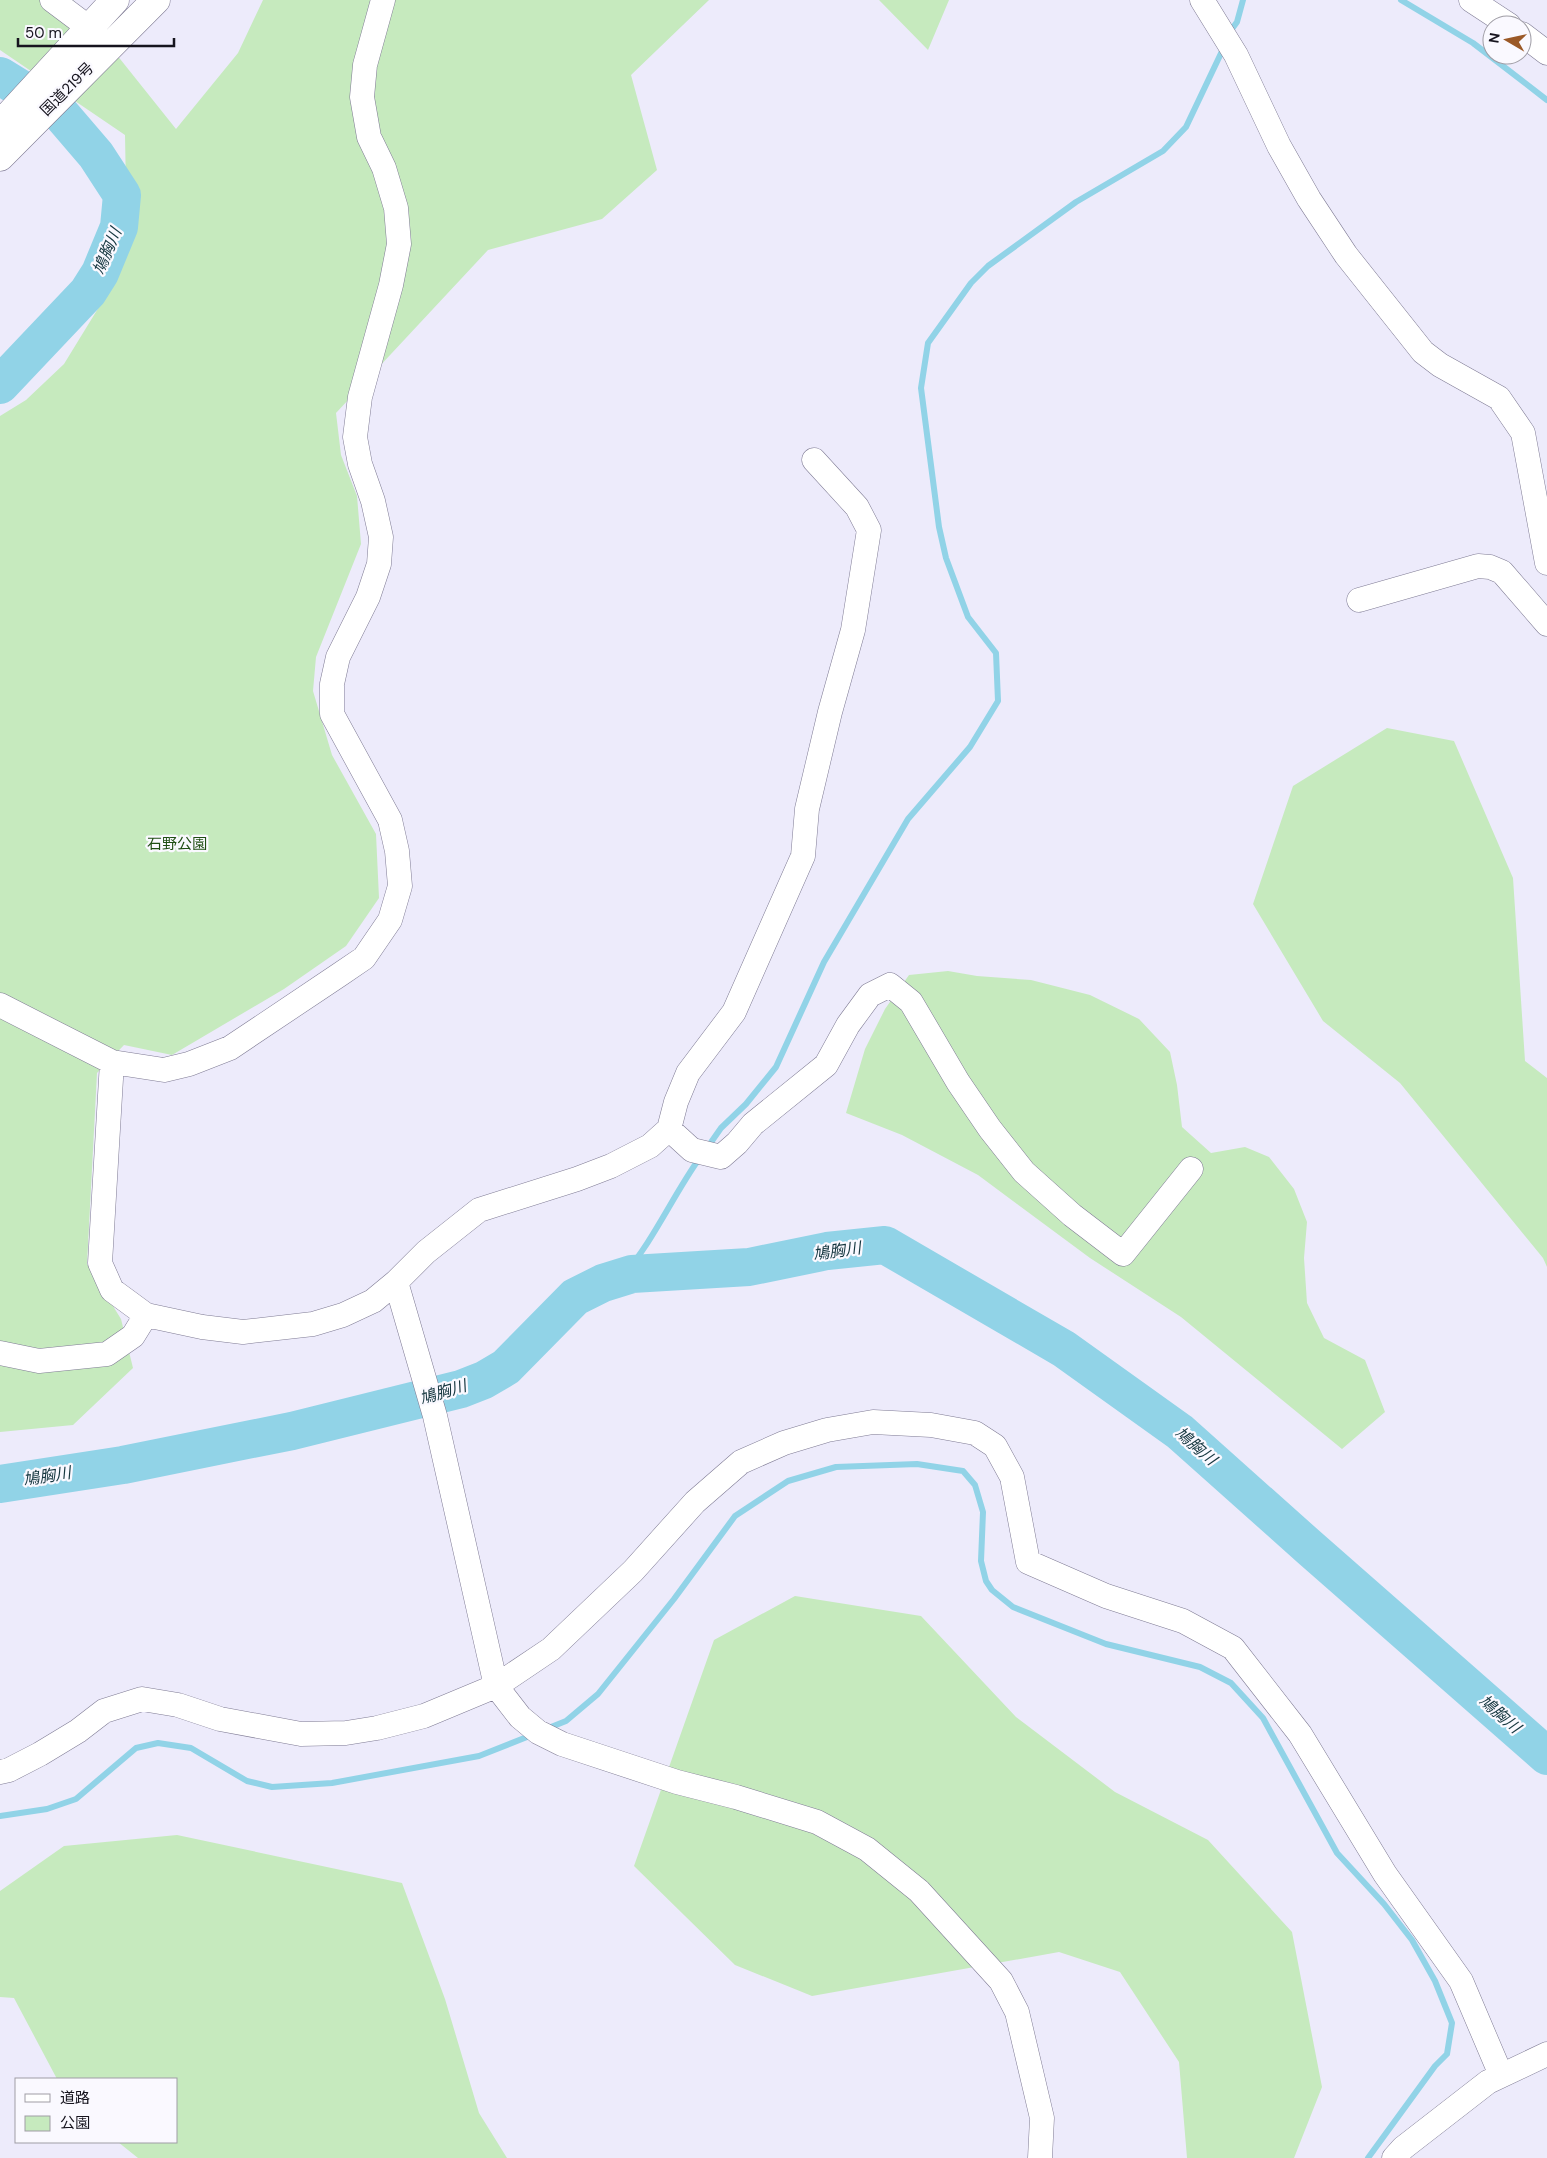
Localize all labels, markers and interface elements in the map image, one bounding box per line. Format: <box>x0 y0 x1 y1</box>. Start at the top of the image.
scale bar <box>18 15 174 47</box>
north arrow <box>1482 15 1532 65</box>
text: 50 m <box>25 23 62 43</box>
text: N <box>1484 32 1504 44</box>
street label: 国道219号 <box>36 58 98 120</box>
water label: 鳩胸川 <box>88 223 127 277</box>
park label: 石野公園 <box>147 834 207 854</box>
water label: 鳩胸川 <box>812 1237 864 1265</box>
water label: 鳩胸川 <box>417 1374 471 1409</box>
water label: 鳩胸川 <box>1171 1422 1223 1471</box>
water label: 鳩胸川 <box>22 1462 74 1490</box>
water label: 鳩胸川 <box>1475 1690 1527 1739</box>
legend <box>15 2078 178 2143</box>
text: 道路 <box>60 2088 90 2108</box>
text: 公園 <box>60 2113 90 2133</box>

